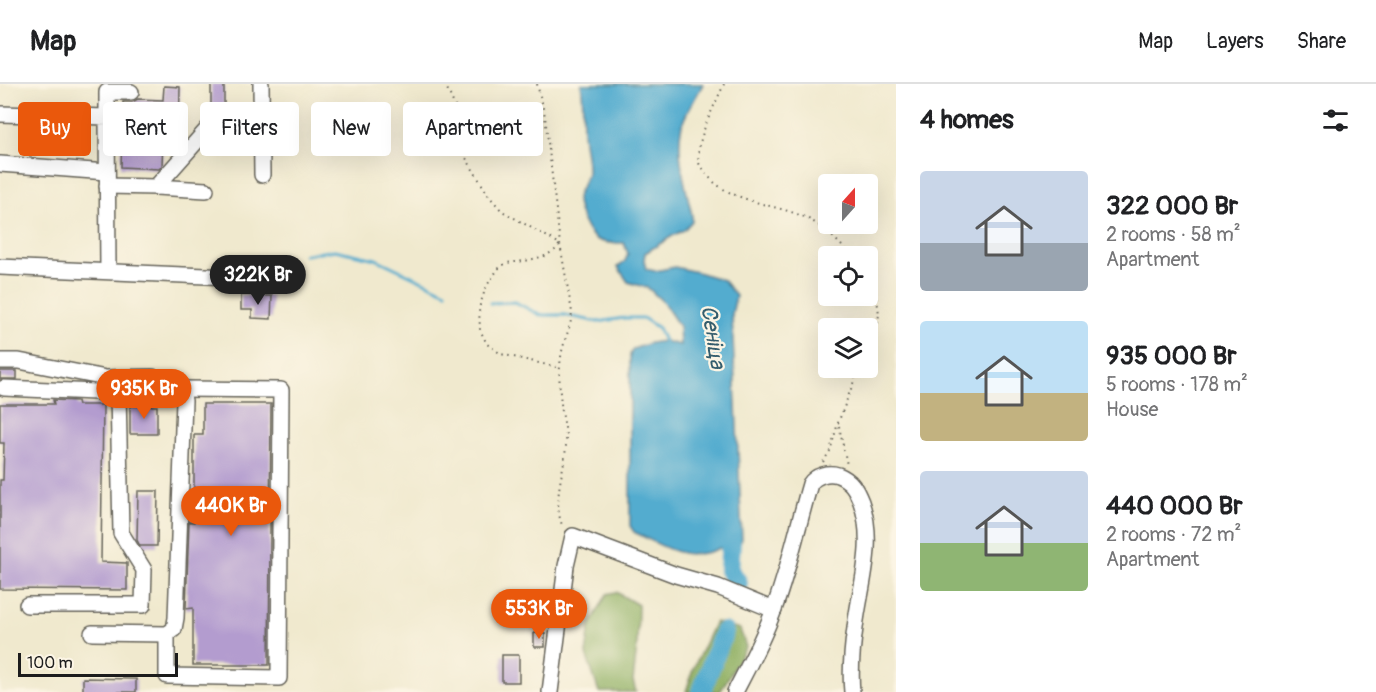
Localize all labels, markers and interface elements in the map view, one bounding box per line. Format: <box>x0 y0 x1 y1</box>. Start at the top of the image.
text: Map <box>30 24 76 59</box>
text: Map <box>1138 28 1173 55</box>
text: Layers <box>1206 28 1264 55</box>
text: Share <box>1297 28 1346 55</box>
chip: Buy <box>18 102 91 156</box>
chip: Rent <box>103 102 188 156</box>
chip: Filters <box>200 102 299 156</box>
chip: New <box>311 102 391 156</box>
chip: Apartment <box>403 102 543 156</box>
text: 4 homes <box>920 104 1014 136</box>
icon: filters <box>1319 104 1352 137</box>
north arrow <box>818 174 878 234</box>
map controls <box>818 174 878 378</box>
text: 322 000 Br <box>1106 190 1238 222</box>
icon: home <box>968 195 1040 267</box>
text: 2 rooms · 58 m² <box>1106 222 1241 247</box>
button: locate <box>818 246 878 306</box>
text: Apartment <box>1106 247 1199 272</box>
pin: 322K Br <box>203 255 313 306</box>
text: 322K Br <box>224 262 292 287</box>
water label: Сеніца <box>694 304 732 372</box>
button: layers <box>818 318 878 378</box>
text: 935 000 Br <box>1106 340 1237 372</box>
icon: home <box>968 345 1040 417</box>
pin: 935K Br <box>89 369 199 420</box>
text: 5 rooms · 178 m² <box>1106 372 1248 397</box>
text: 935K Br <box>110 376 178 401</box>
text: House <box>1106 397 1158 422</box>
pin: 440K Br <box>176 486 286 537</box>
text: 440 000 Br <box>1106 490 1242 522</box>
text: 440K Br <box>195 493 267 518</box>
icon: home <box>968 495 1040 567</box>
text: 2 rooms · 72 m² <box>1106 522 1241 547</box>
text: Apartment <box>1106 547 1199 572</box>
pin: 553K Br <box>484 589 594 640</box>
text: 553K Br <box>505 596 573 621</box>
scale bar <box>18 650 178 678</box>
text: 100 m <box>27 653 73 673</box>

